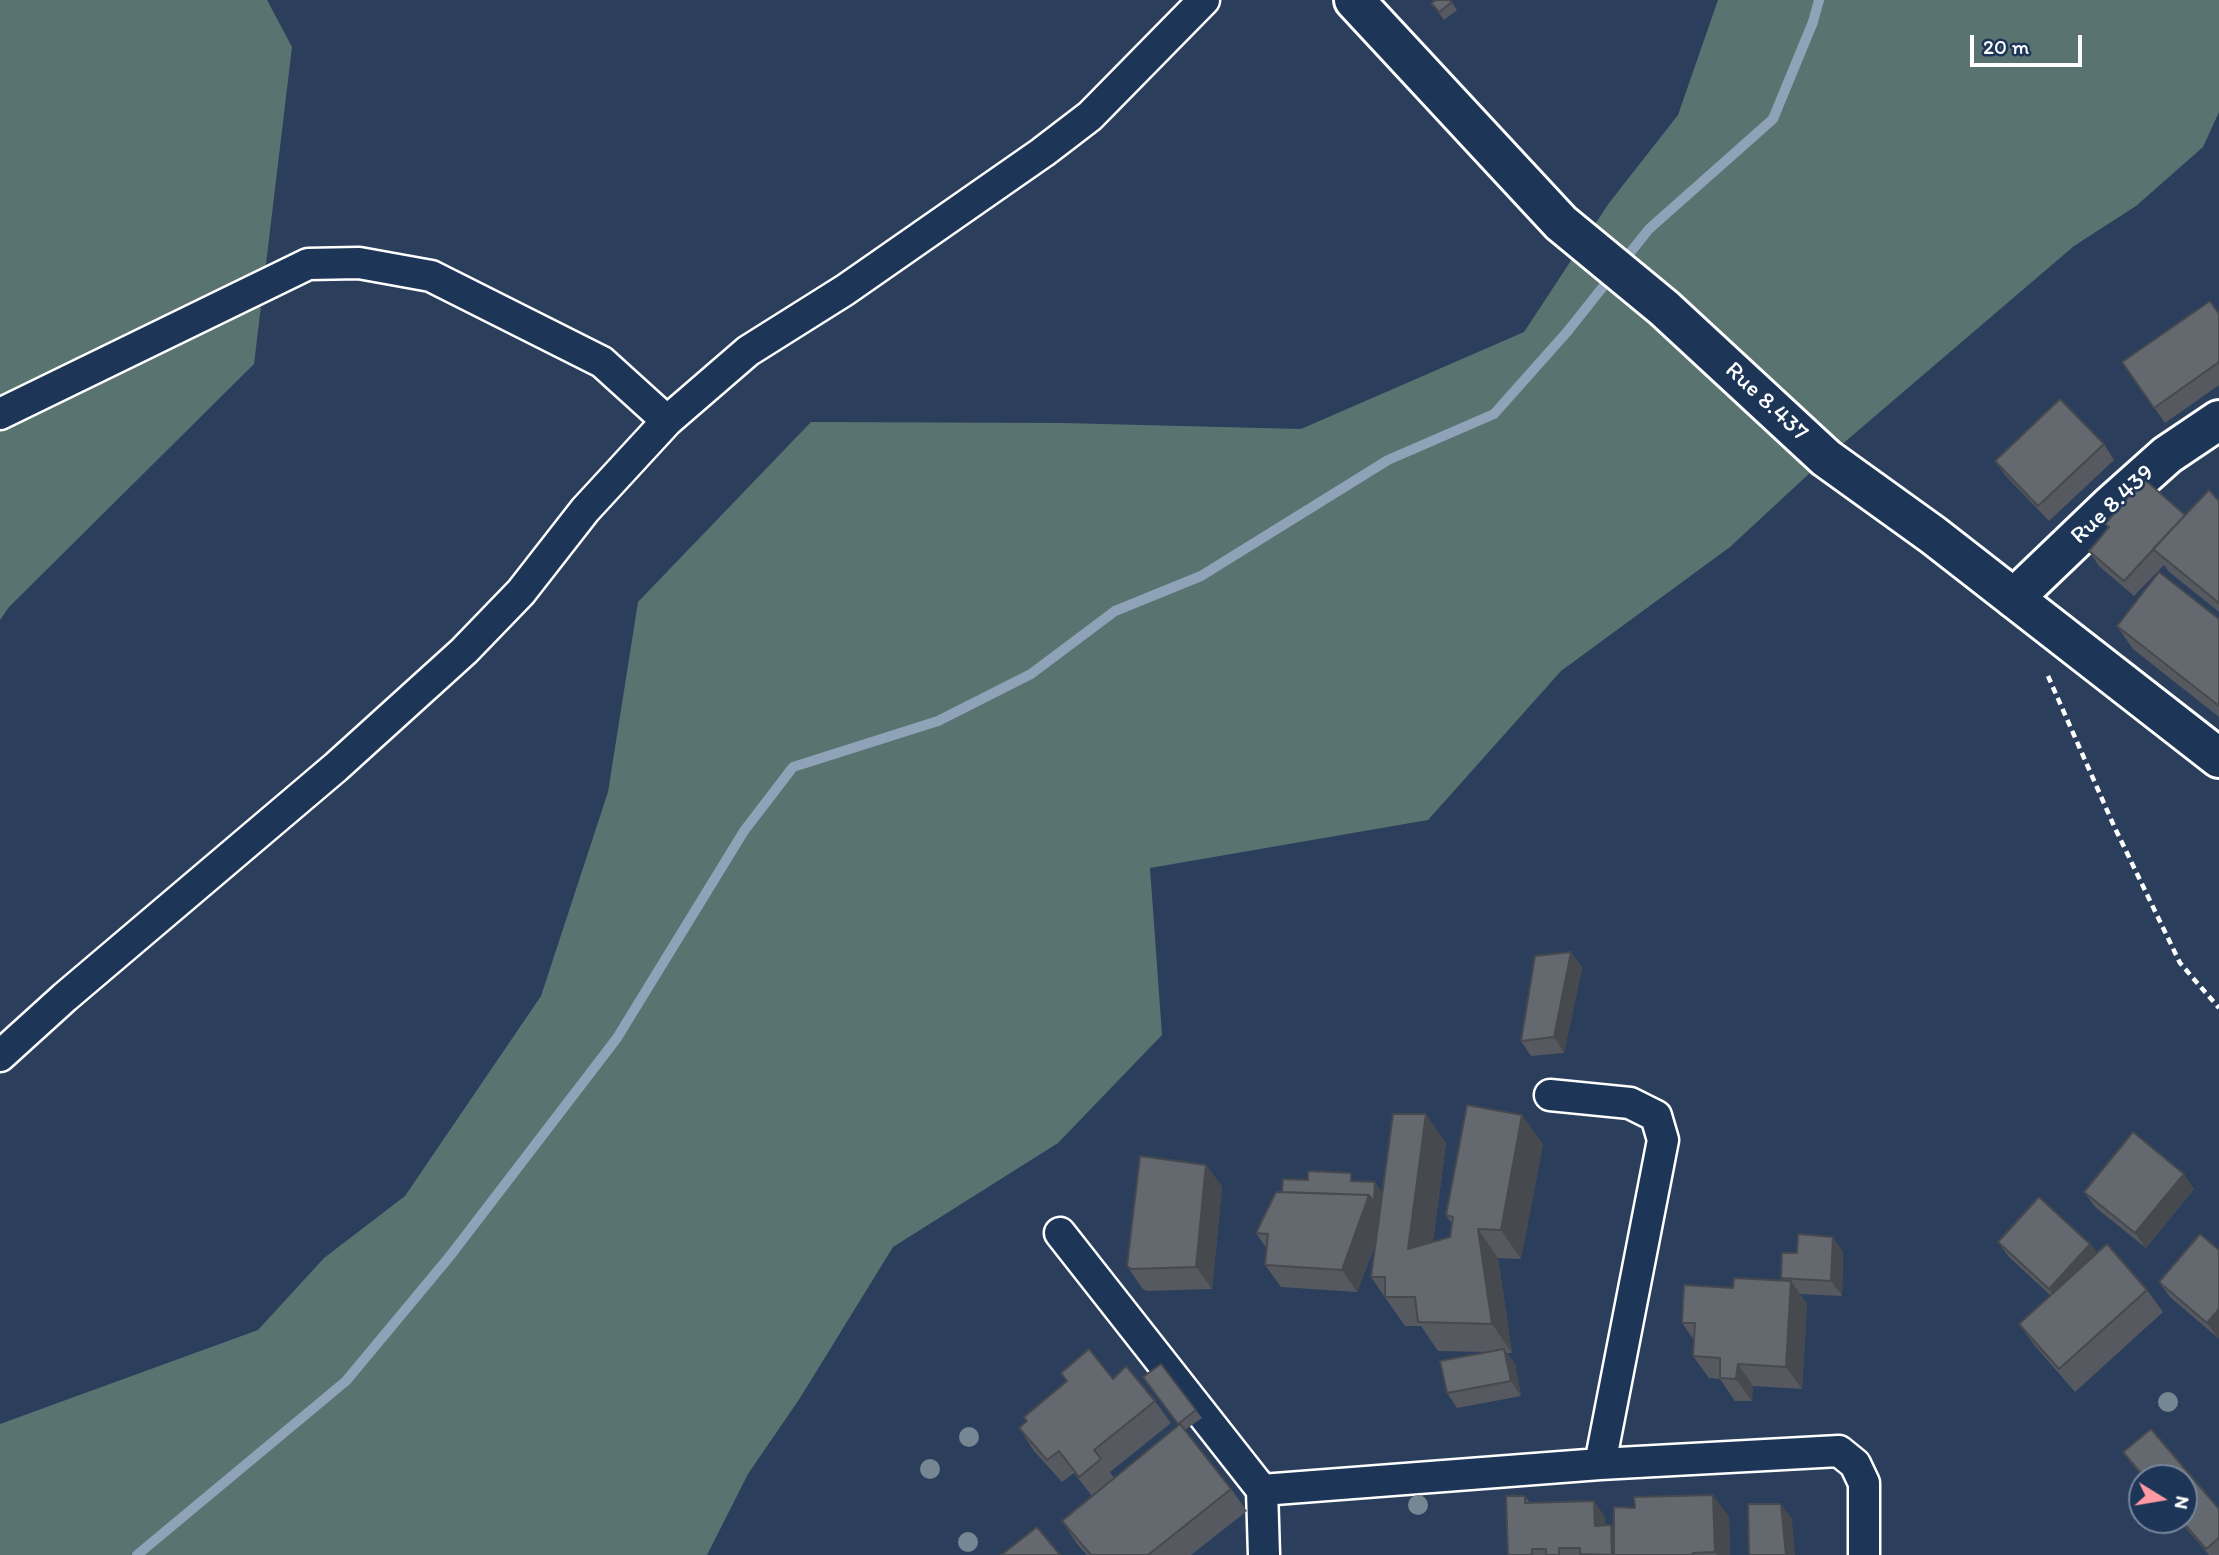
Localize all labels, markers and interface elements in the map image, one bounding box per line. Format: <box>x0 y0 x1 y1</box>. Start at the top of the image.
scale bar <box>1974 21 2086 65</box>
text: 20 m <box>1983 34 2029 59</box>
street label: Rue 8.437 <box>1719 356 1813 448</box>
street label: Rue 8.439 <box>2065 459 2161 551</box>
north arrow <box>2128 1464 2198 1534</box>
text: N <box>2170 1494 2195 1511</box>

